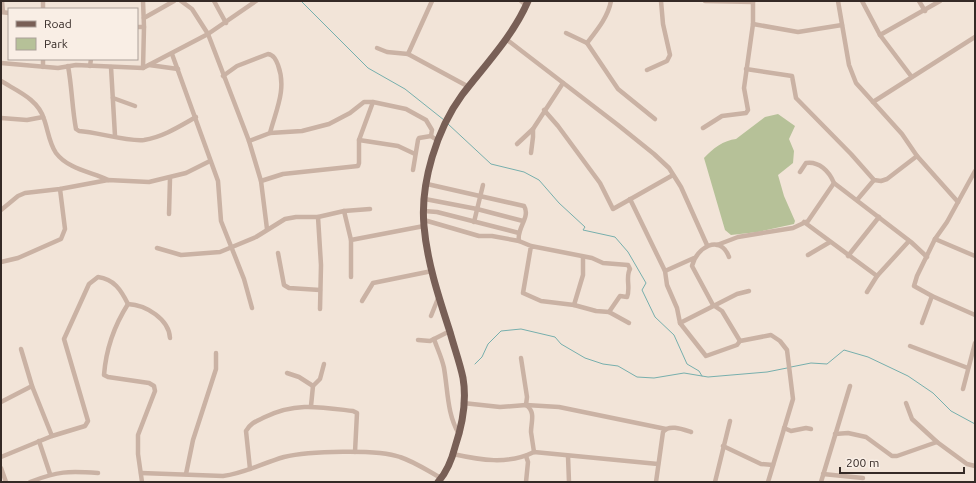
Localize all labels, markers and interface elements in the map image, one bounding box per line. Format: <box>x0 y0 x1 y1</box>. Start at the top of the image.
legend <box>8 8 138 60</box>
text: Road <box>44 17 72 30</box>
text: Park <box>44 37 68 50</box>
scale bar <box>840 449 964 475</box>
text: 200 m <box>846 456 879 469</box>

